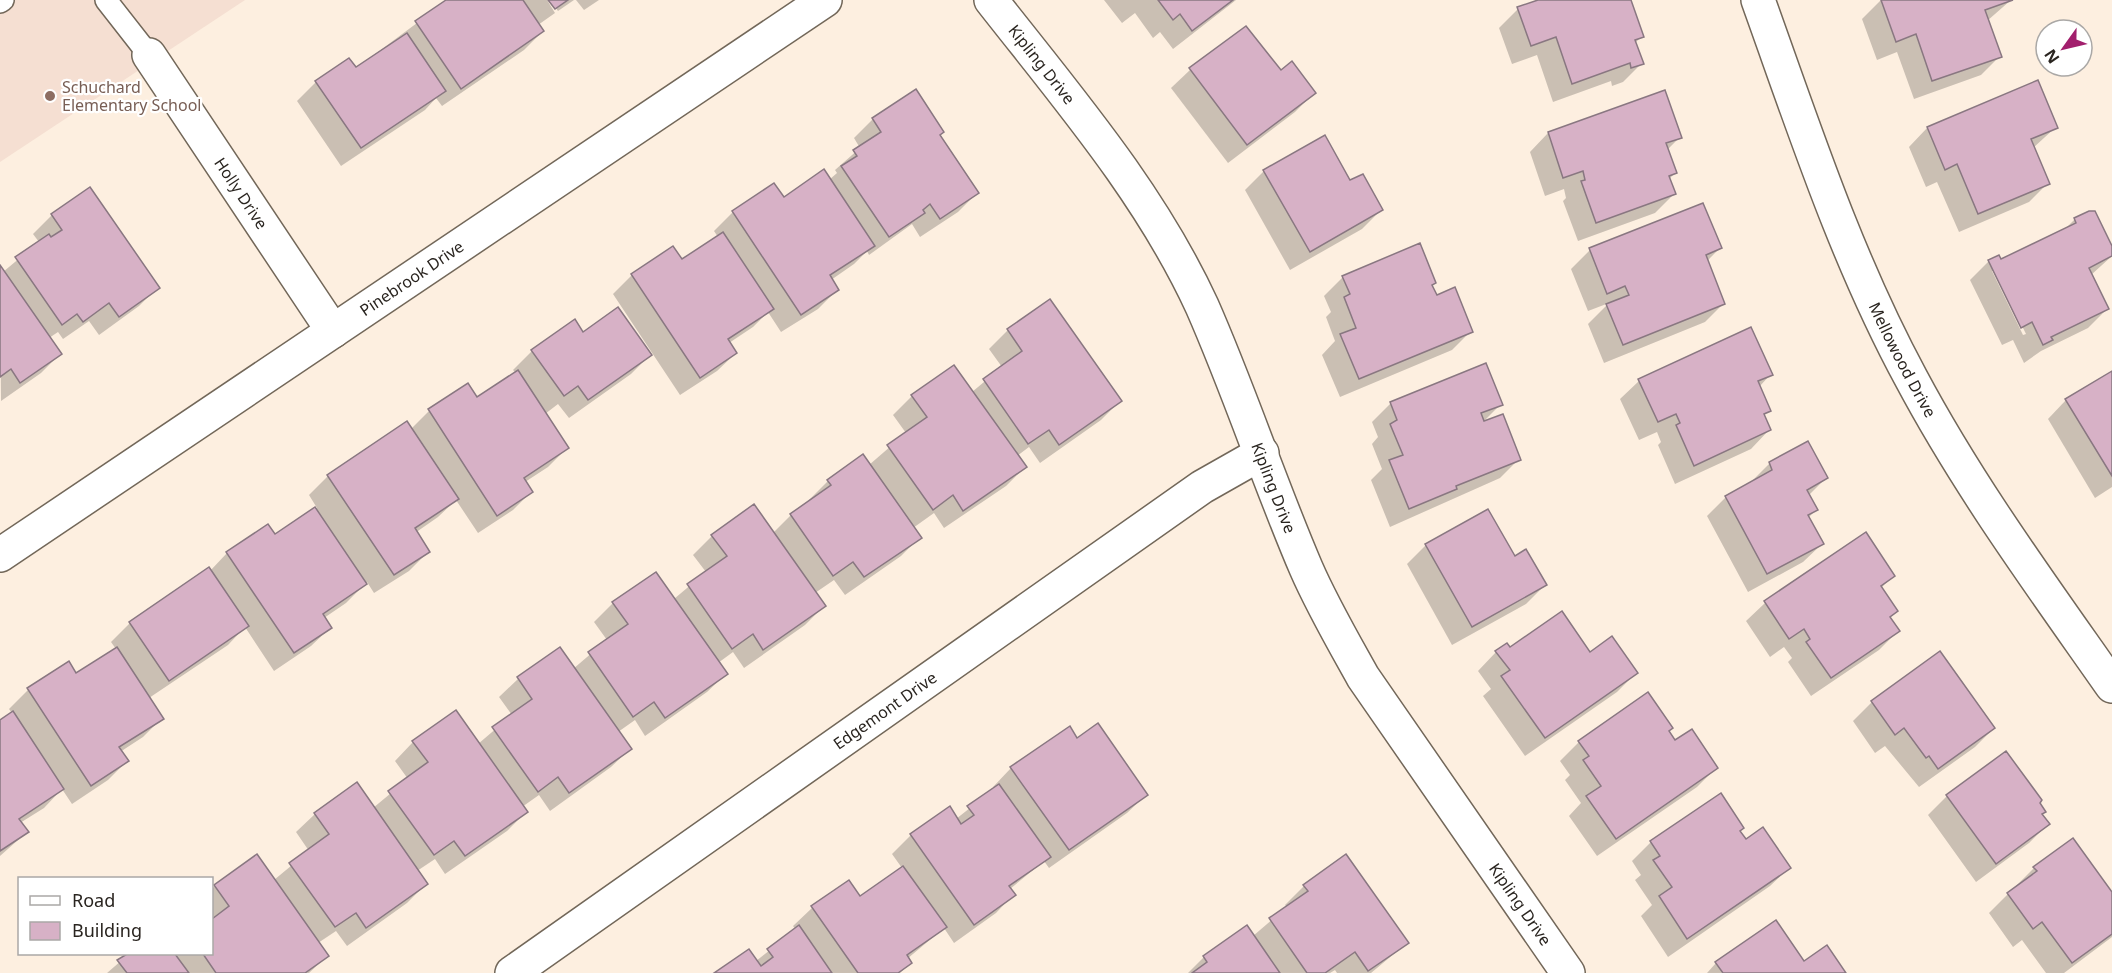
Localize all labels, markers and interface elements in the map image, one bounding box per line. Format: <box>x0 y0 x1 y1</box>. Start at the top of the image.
north arrow <box>2034 18 2094 78</box>
street label: Kipling Drive <box>1003 20 1080 109</box>
text: N <box>2039 45 2064 68</box>
place label: Schuchard Elementary School <box>62 76 201 116</box>
marker: Schuchard Elementary School <box>43 89 57 103</box>
street label: Holly Drive <box>209 153 273 233</box>
street label: Pinebrook Drive <box>355 235 468 321</box>
street label: Mellowood Drive <box>1864 299 1941 421</box>
street label: Kipling Drive <box>1246 439 1301 536</box>
street label: Edgemont Drive <box>829 666 941 754</box>
street label: Kipling Drive <box>1484 859 1557 950</box>
legend <box>18 877 213 955</box>
text: Road <box>72 888 115 912</box>
text: Building <box>72 918 142 942</box>

